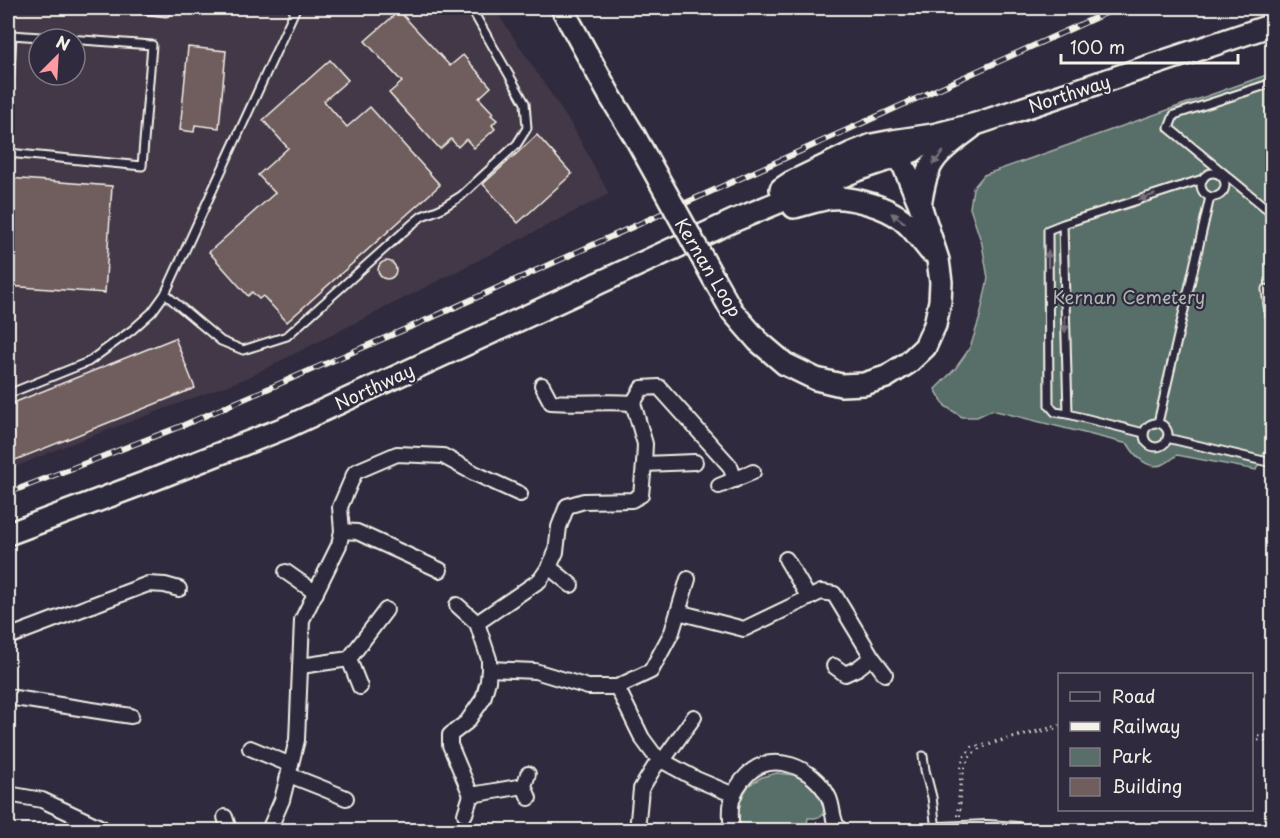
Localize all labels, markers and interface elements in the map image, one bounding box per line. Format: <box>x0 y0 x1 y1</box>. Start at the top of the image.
north arrow <box>27 27 87 87</box>
scale bar <box>1061 27 1238 65</box>
text: N <box>53 29 74 56</box>
text: 100 m <box>1070 33 1125 60</box>
street label: Northway <box>1024 67 1114 119</box>
one-way arrow <box>931 150 944 166</box>
one-way arrow <box>1138 193 1156 202</box>
street label: Kernan Loop <box>669 212 749 322</box>
one-way arrow <box>890 212 906 224</box>
one-way arrow <box>1043 249 1053 268</box>
park label: Kernan Cemetery <box>1053 283 1205 310</box>
one-way arrow <box>1061 315 1070 334</box>
street label: Northway <box>330 356 418 416</box>
legend <box>1058 673 1253 811</box>
text: Road <box>1112 682 1156 709</box>
text: Railway <box>1112 712 1180 739</box>
text: Park <box>1112 742 1152 769</box>
text: Building <box>1112 772 1182 799</box>

